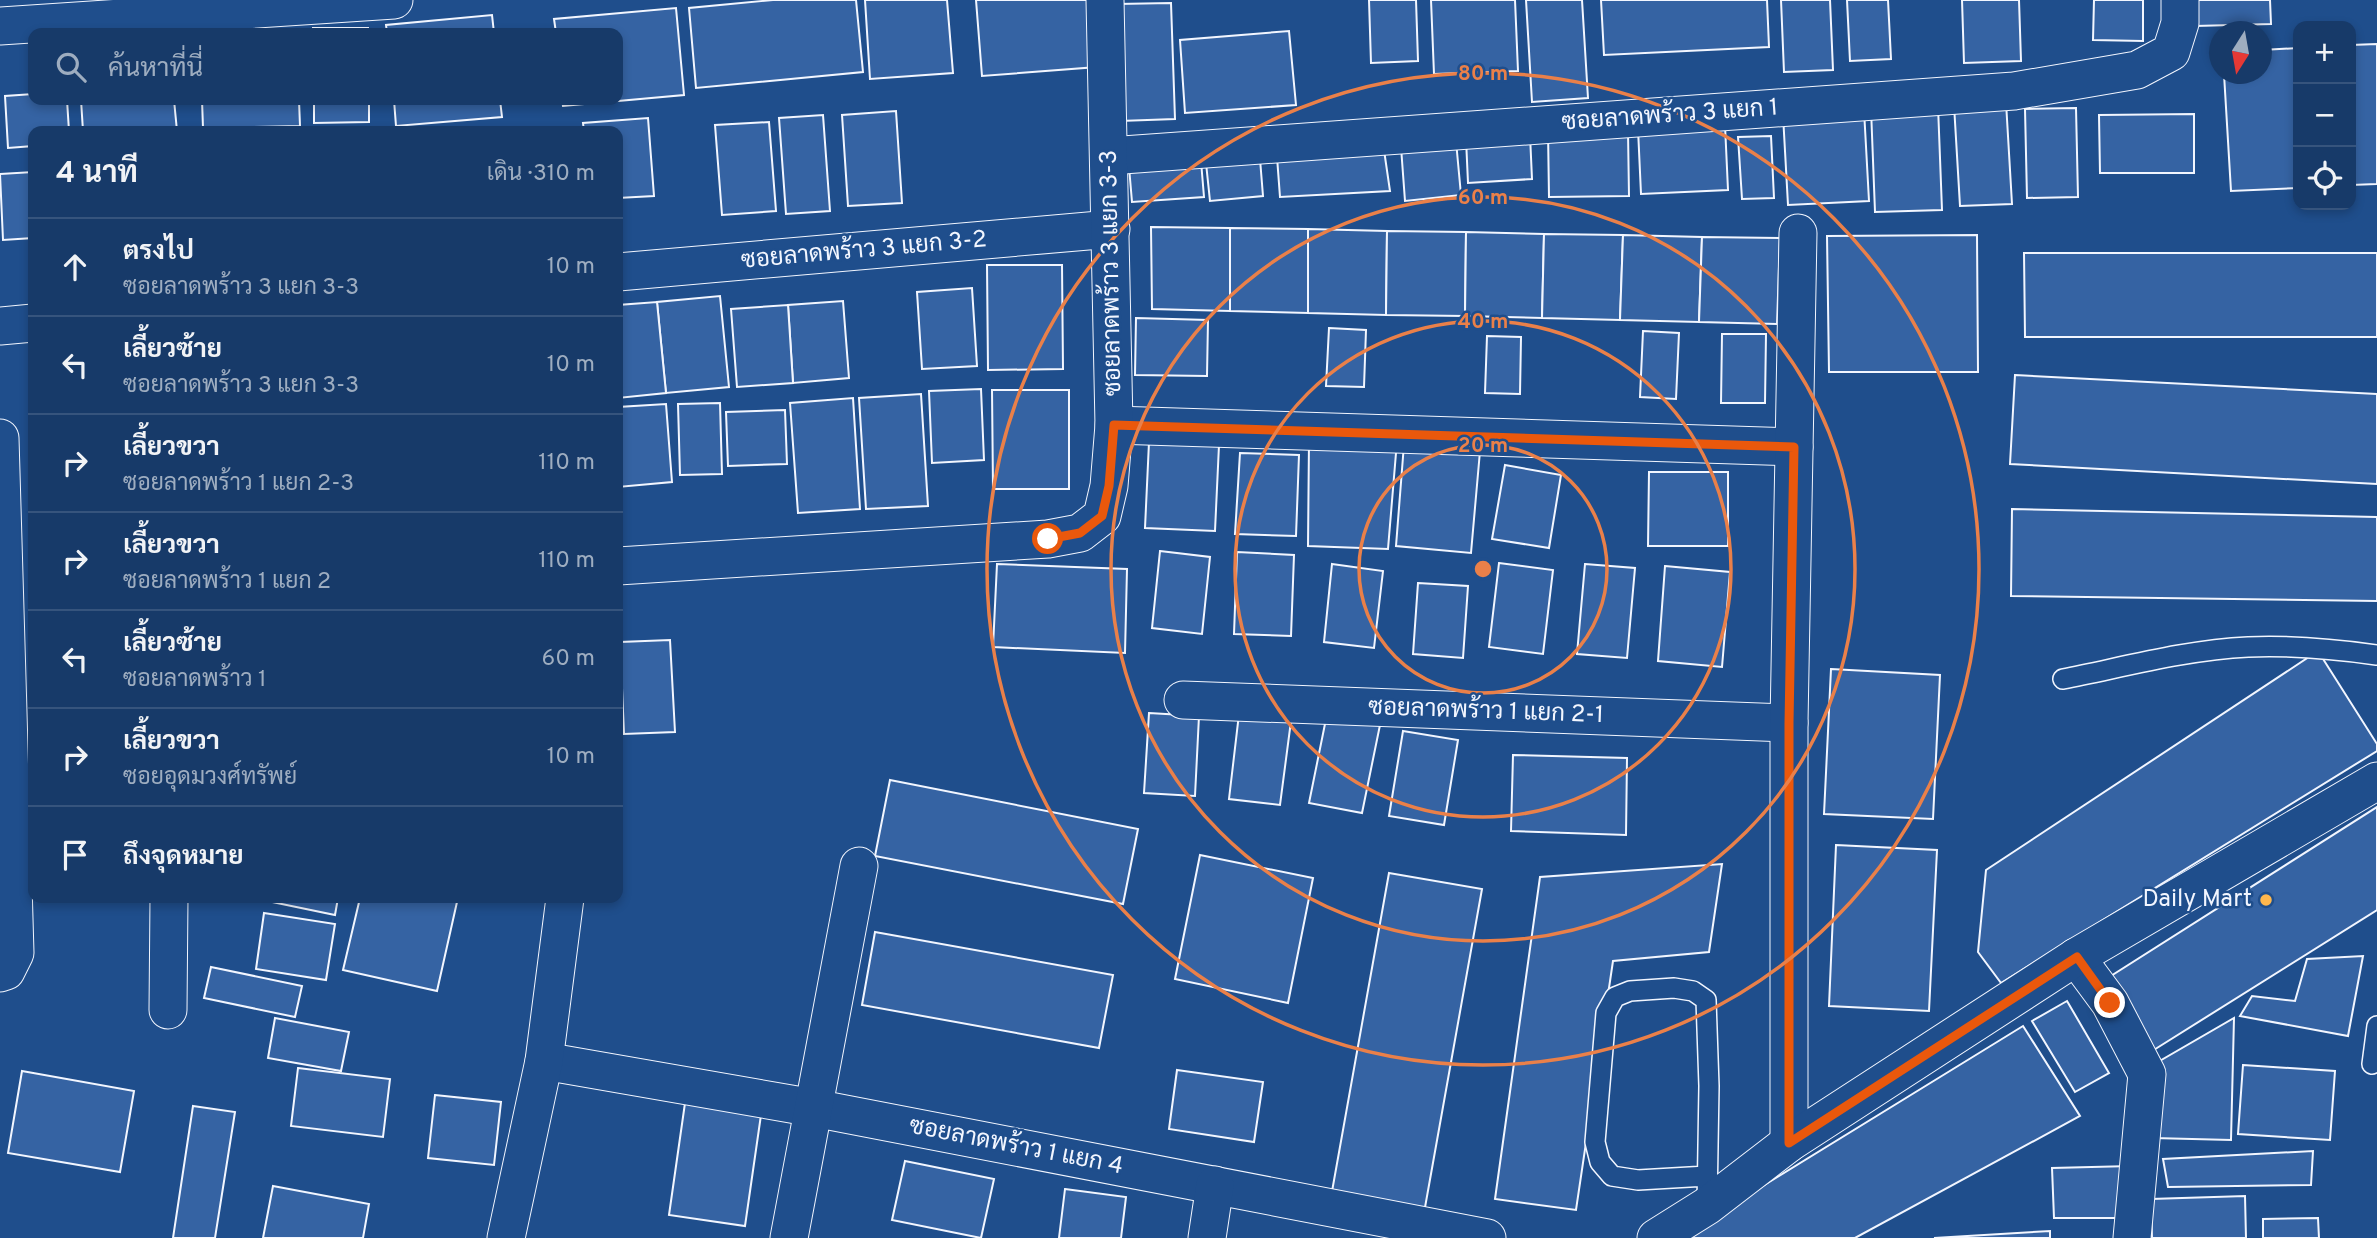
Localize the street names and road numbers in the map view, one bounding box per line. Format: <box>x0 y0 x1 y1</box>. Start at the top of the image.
street label: ซอยลาดพร้าว 3 แยก 1 <box>1561 91 1779 139</box>
street label: ซอยลาดพร้าว 3 แยก 3-3 <box>1093 150 1129 396</box>
street label: ซอยลาดพร้าว 3 แยก 3-2 <box>740 223 988 277</box>
street label: ซอยลาดพร้าว 1 แยก 2-1 <box>1368 691 1604 731</box>
street label: ซอยลาดพร้าว 1 แยก 4 <box>906 1110 1126 1182</box>

